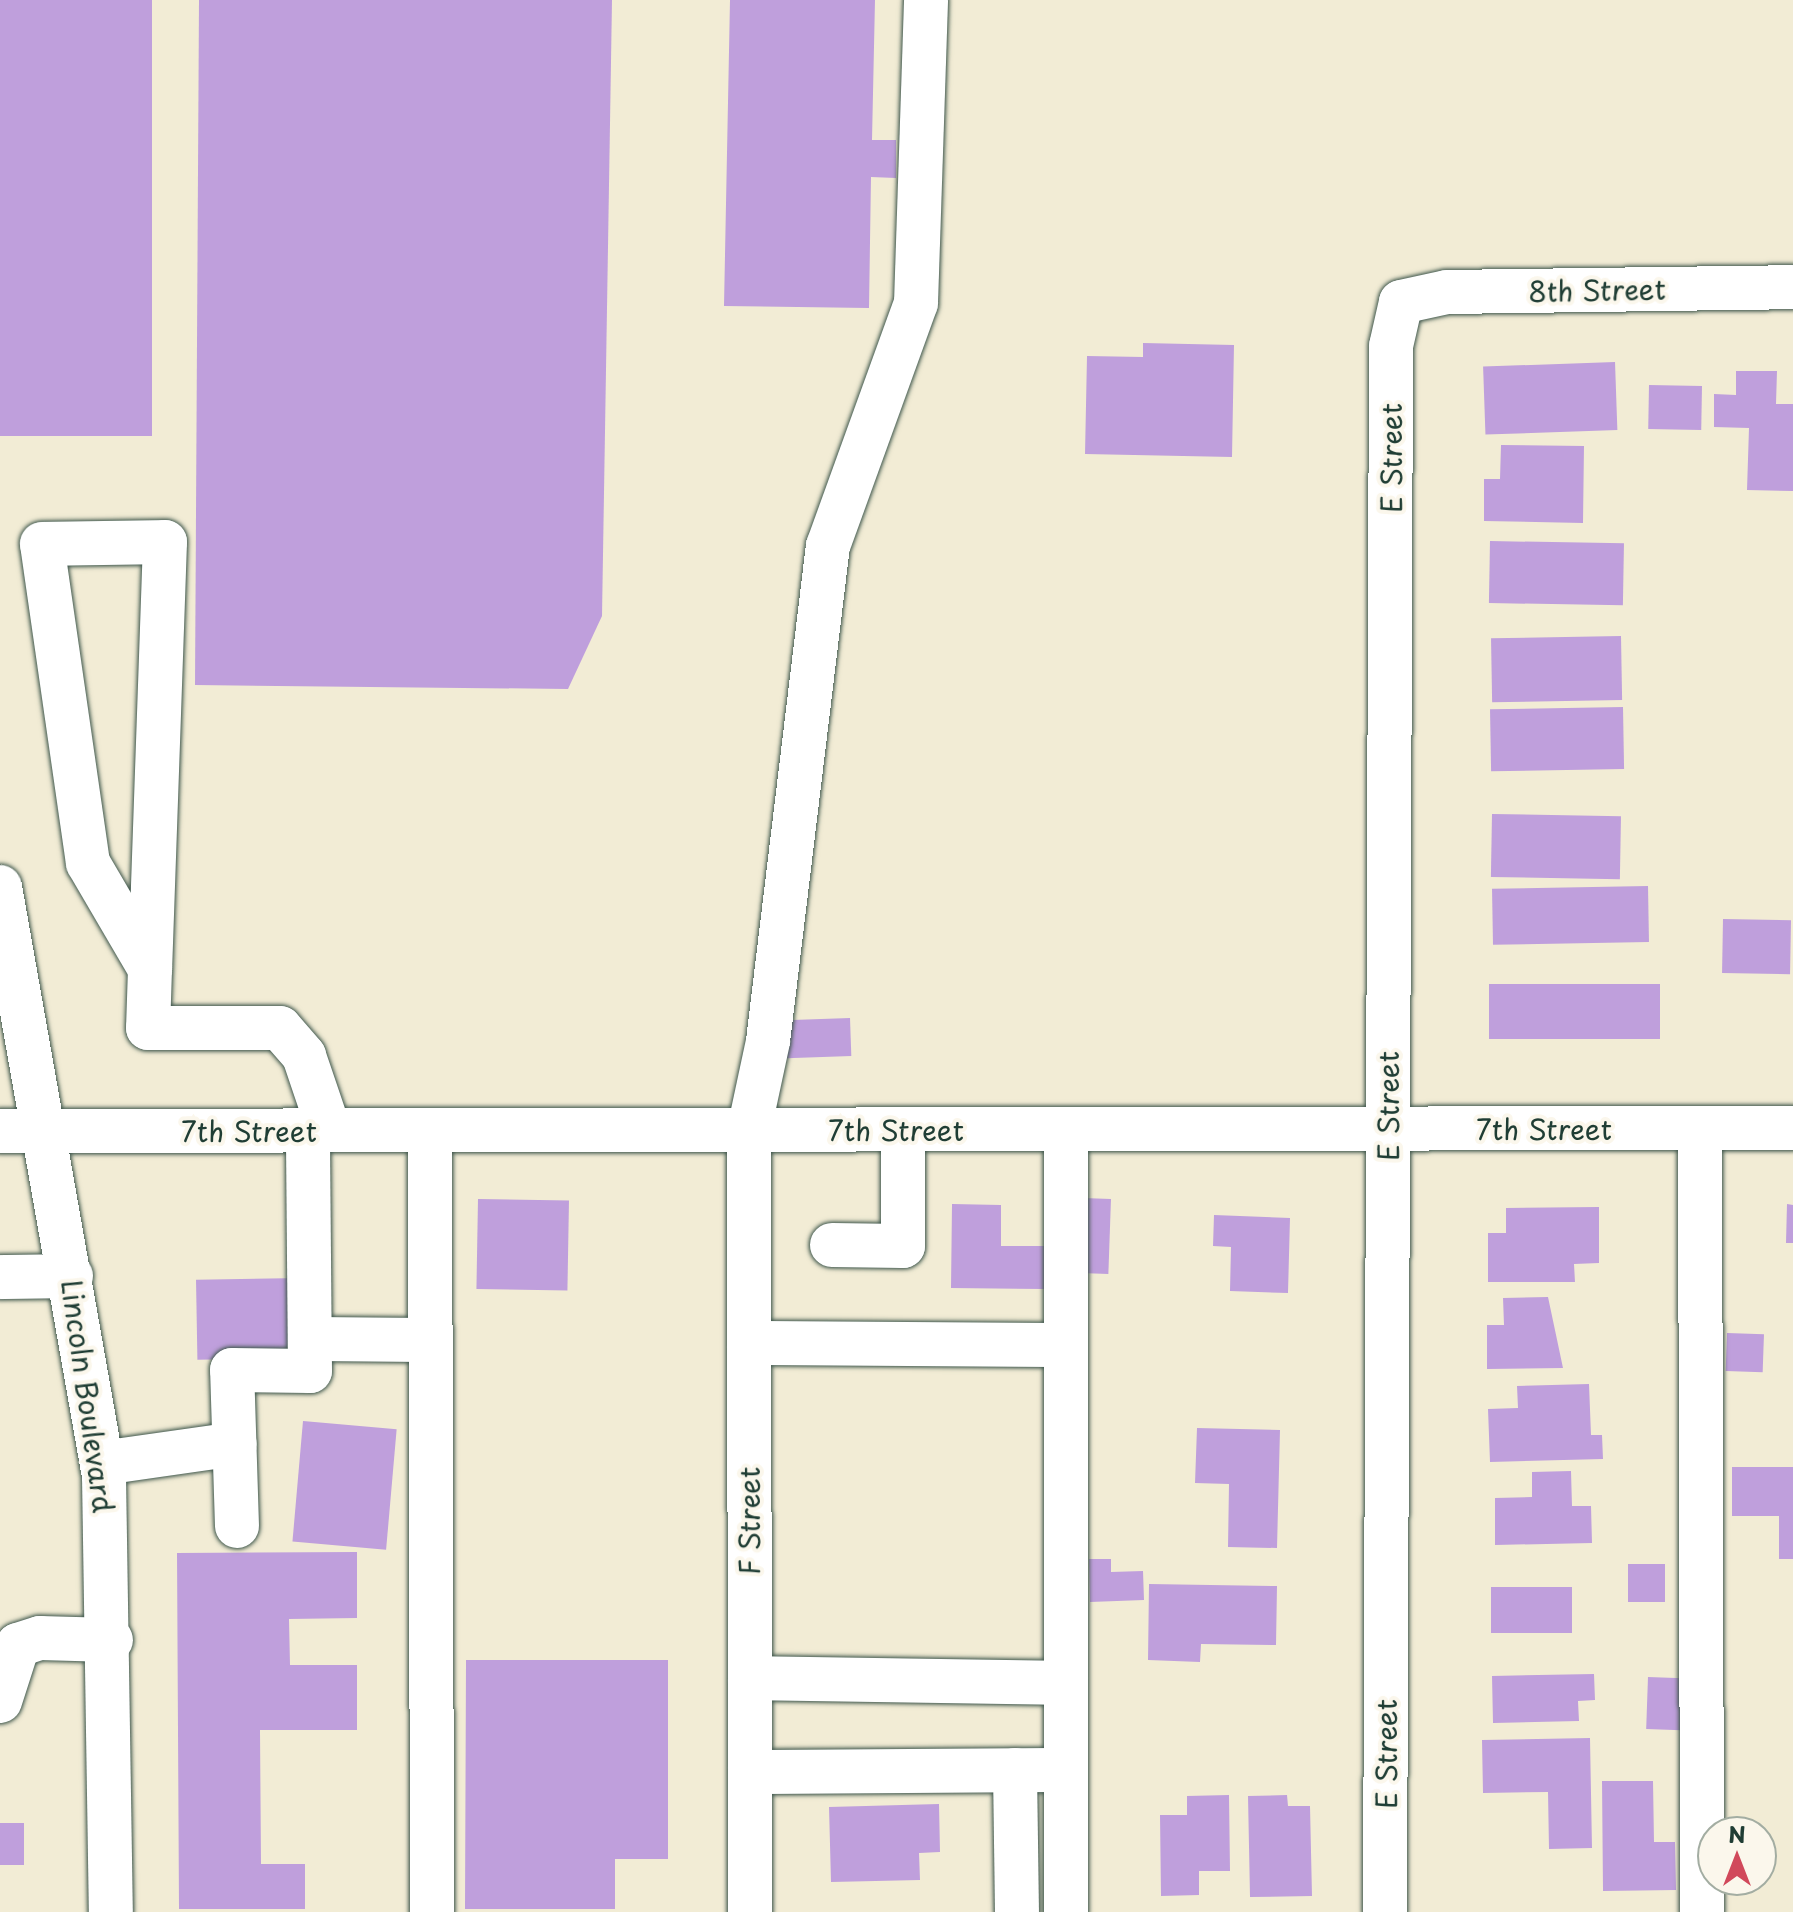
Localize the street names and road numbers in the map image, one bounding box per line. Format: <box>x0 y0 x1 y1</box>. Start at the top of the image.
street label: 8th Street <box>1527 272 1667 308</box>
street label: E Street <box>1374 403 1408 513</box>
street label: E Street <box>1371 1051 1405 1161</box>
street label: 7th Street <box>1476 1112 1612 1146</box>
street label: 7th Street <box>828 1113 964 1147</box>
street label: 7th Street <box>181 1114 317 1148</box>
street label: Lincoln Boulevard <box>55 1277 121 1515</box>
street label: F Street <box>732 1467 766 1575</box>
street label: E Street <box>1369 1699 1403 1809</box>

